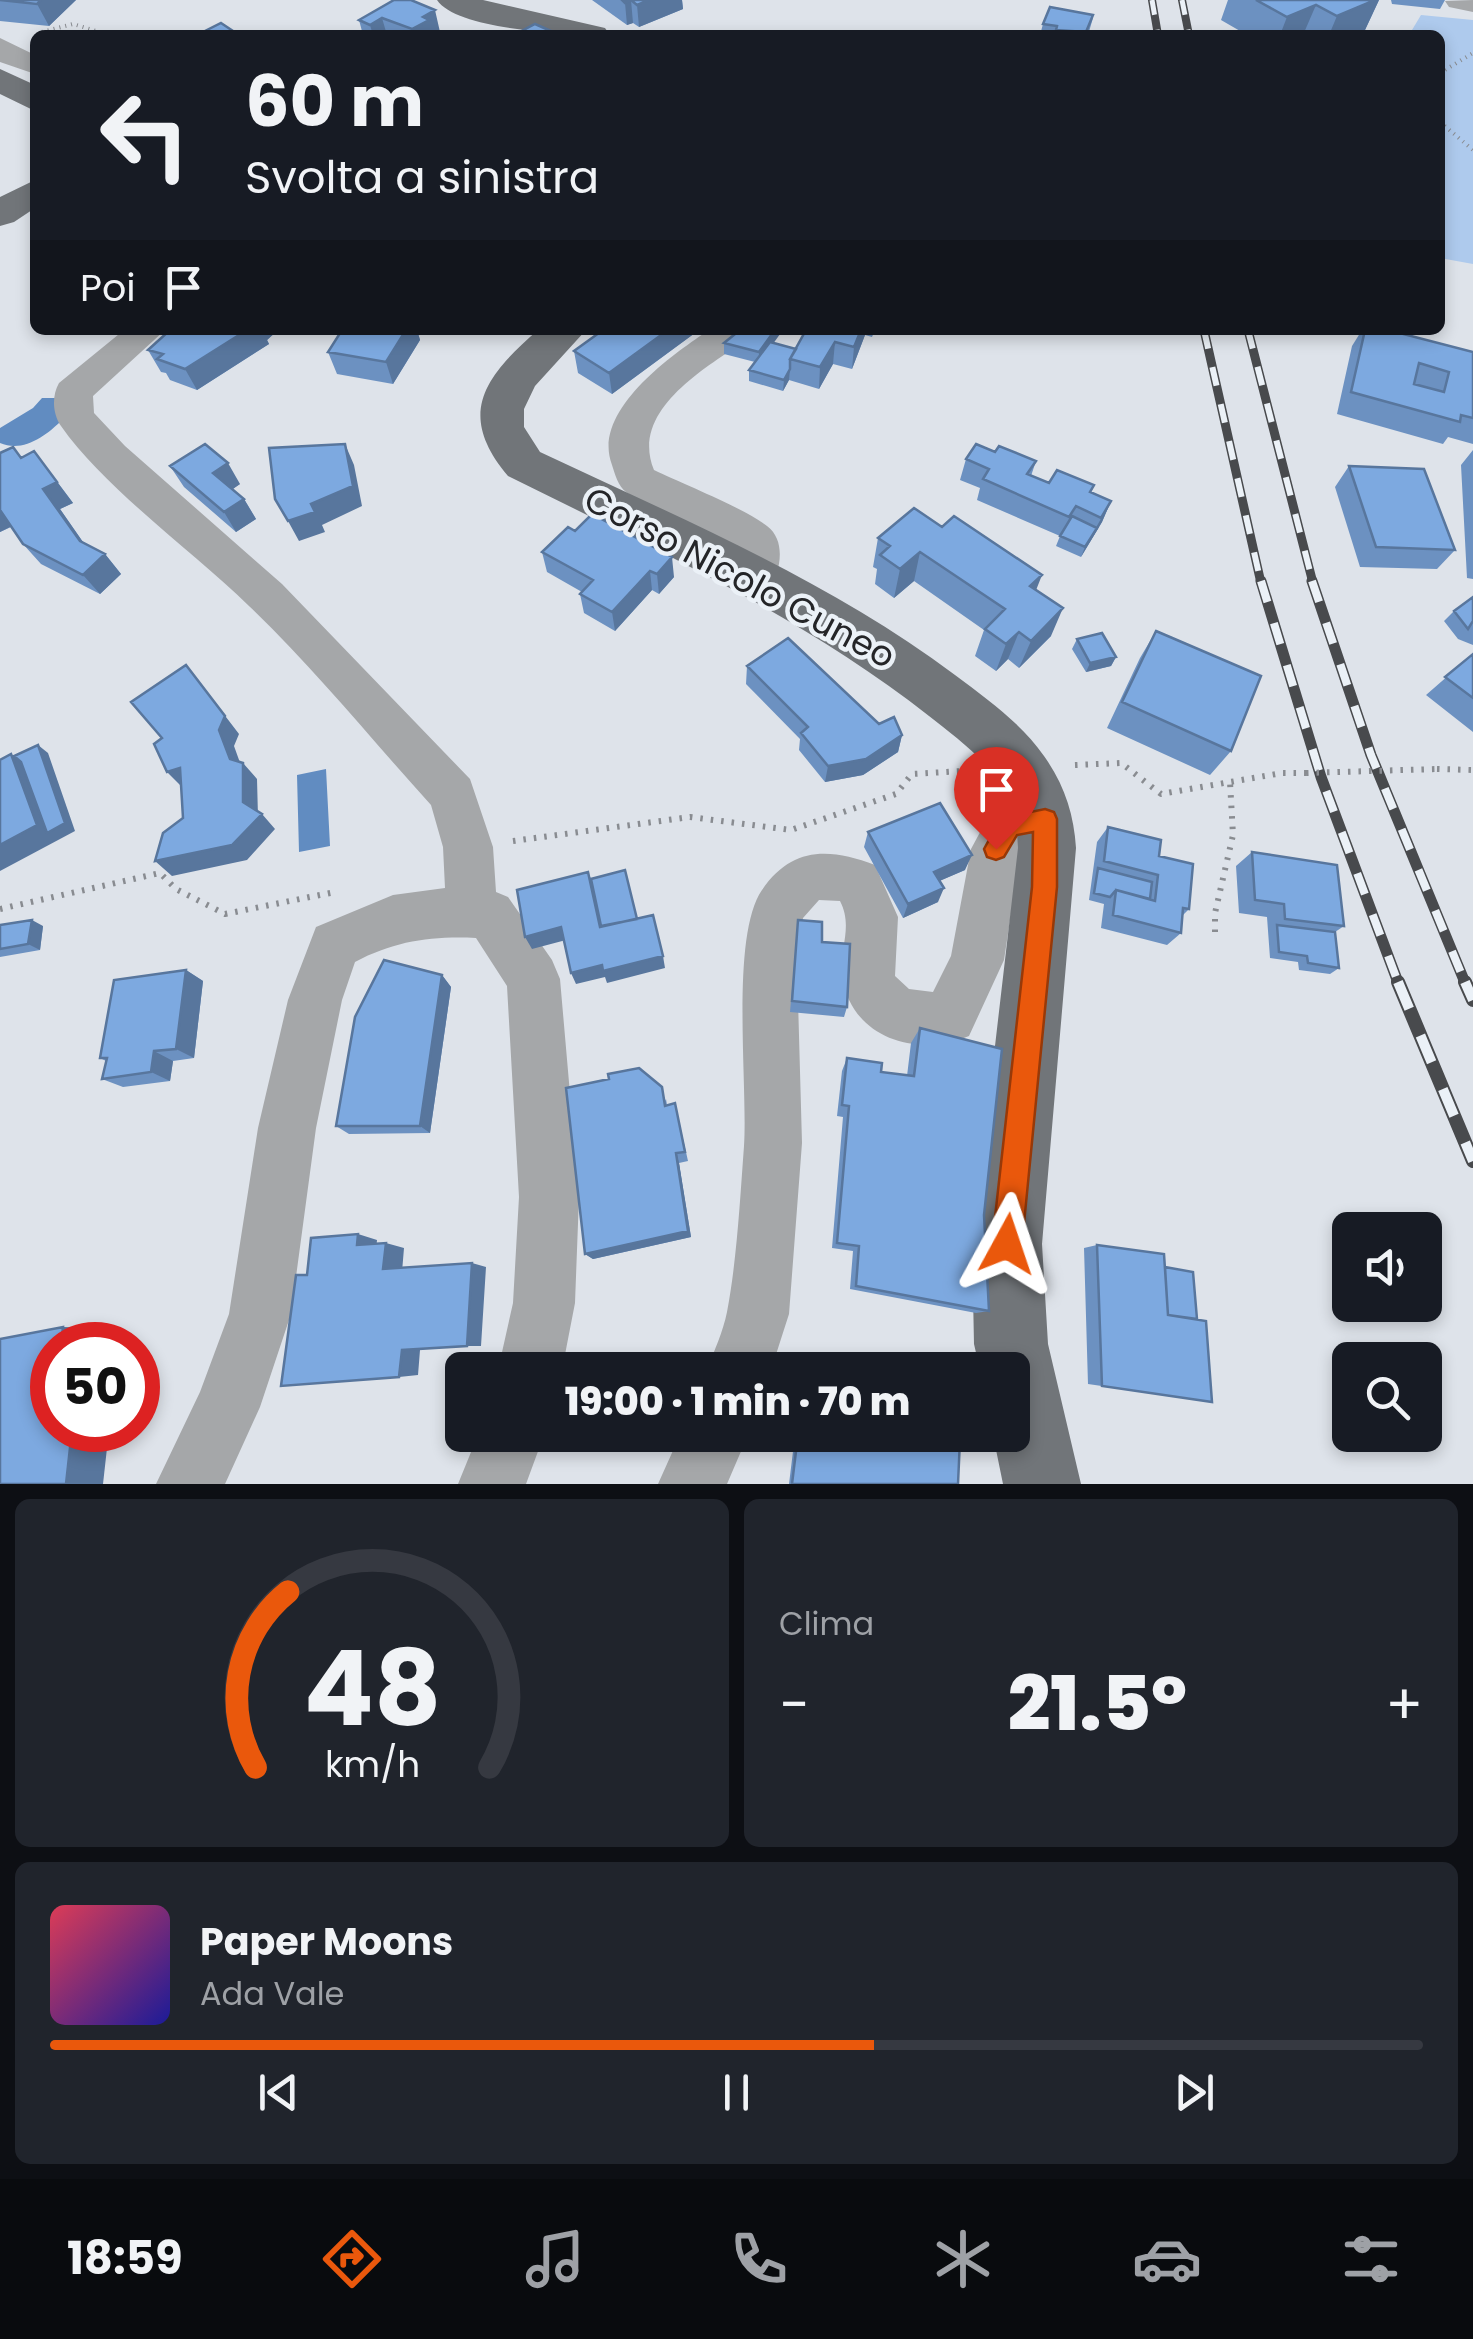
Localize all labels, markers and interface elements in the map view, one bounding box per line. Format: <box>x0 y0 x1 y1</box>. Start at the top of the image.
text: 60 m <box>245 52 424 151</box>
icon: left <box>80 70 210 200</box>
text: Svolta a sinistra <box>245 146 599 209</box>
icon: arrive <box>156 260 211 315</box>
text: Poi <box>80 261 136 314</box>
street label: Corso Nicolo Cuneo <box>576 474 904 680</box>
pin <box>954 747 1039 850</box>
icon: arrive <box>969 762 1024 817</box>
position arrow <box>955 1192 1059 1296</box>
map controls <box>1332 1212 1442 1452</box>
button: sound <box>1332 1212 1442 1322</box>
speed limit sign: 50 <box>30 1322 160 1452</box>
button: search <box>1332 1342 1442 1452</box>
text: 19:00 · 1 min · 70 m <box>565 1375 910 1428</box>
text: Clima <box>779 1601 874 1646</box>
text: 48 <box>303 1616 441 1761</box>
text: 21.5° <box>1008 1651 1187 1756</box>
text: − <box>779 1666 809 1743</box>
text: + <box>1385 1666 1423 1743</box>
text: km/h <box>324 1739 420 1790</box>
text: Paper Moons <box>200 1915 453 1968</box>
text: Ada Vale <box>200 1971 344 2016</box>
icon: previous <box>251 2065 306 2120</box>
icon: pause <box>709 2065 764 2120</box>
icon: next <box>1167 2065 1222 2120</box>
icon: directions <box>317 2224 387 2294</box>
icon: music <box>520 2224 590 2294</box>
icon: phone <box>724 2224 794 2294</box>
icon: climate <box>928 2224 998 2294</box>
icon: car <box>1132 2224 1202 2294</box>
icon: filters <box>1336 2224 1406 2294</box>
text: 18:59 <box>67 2227 183 2290</box>

